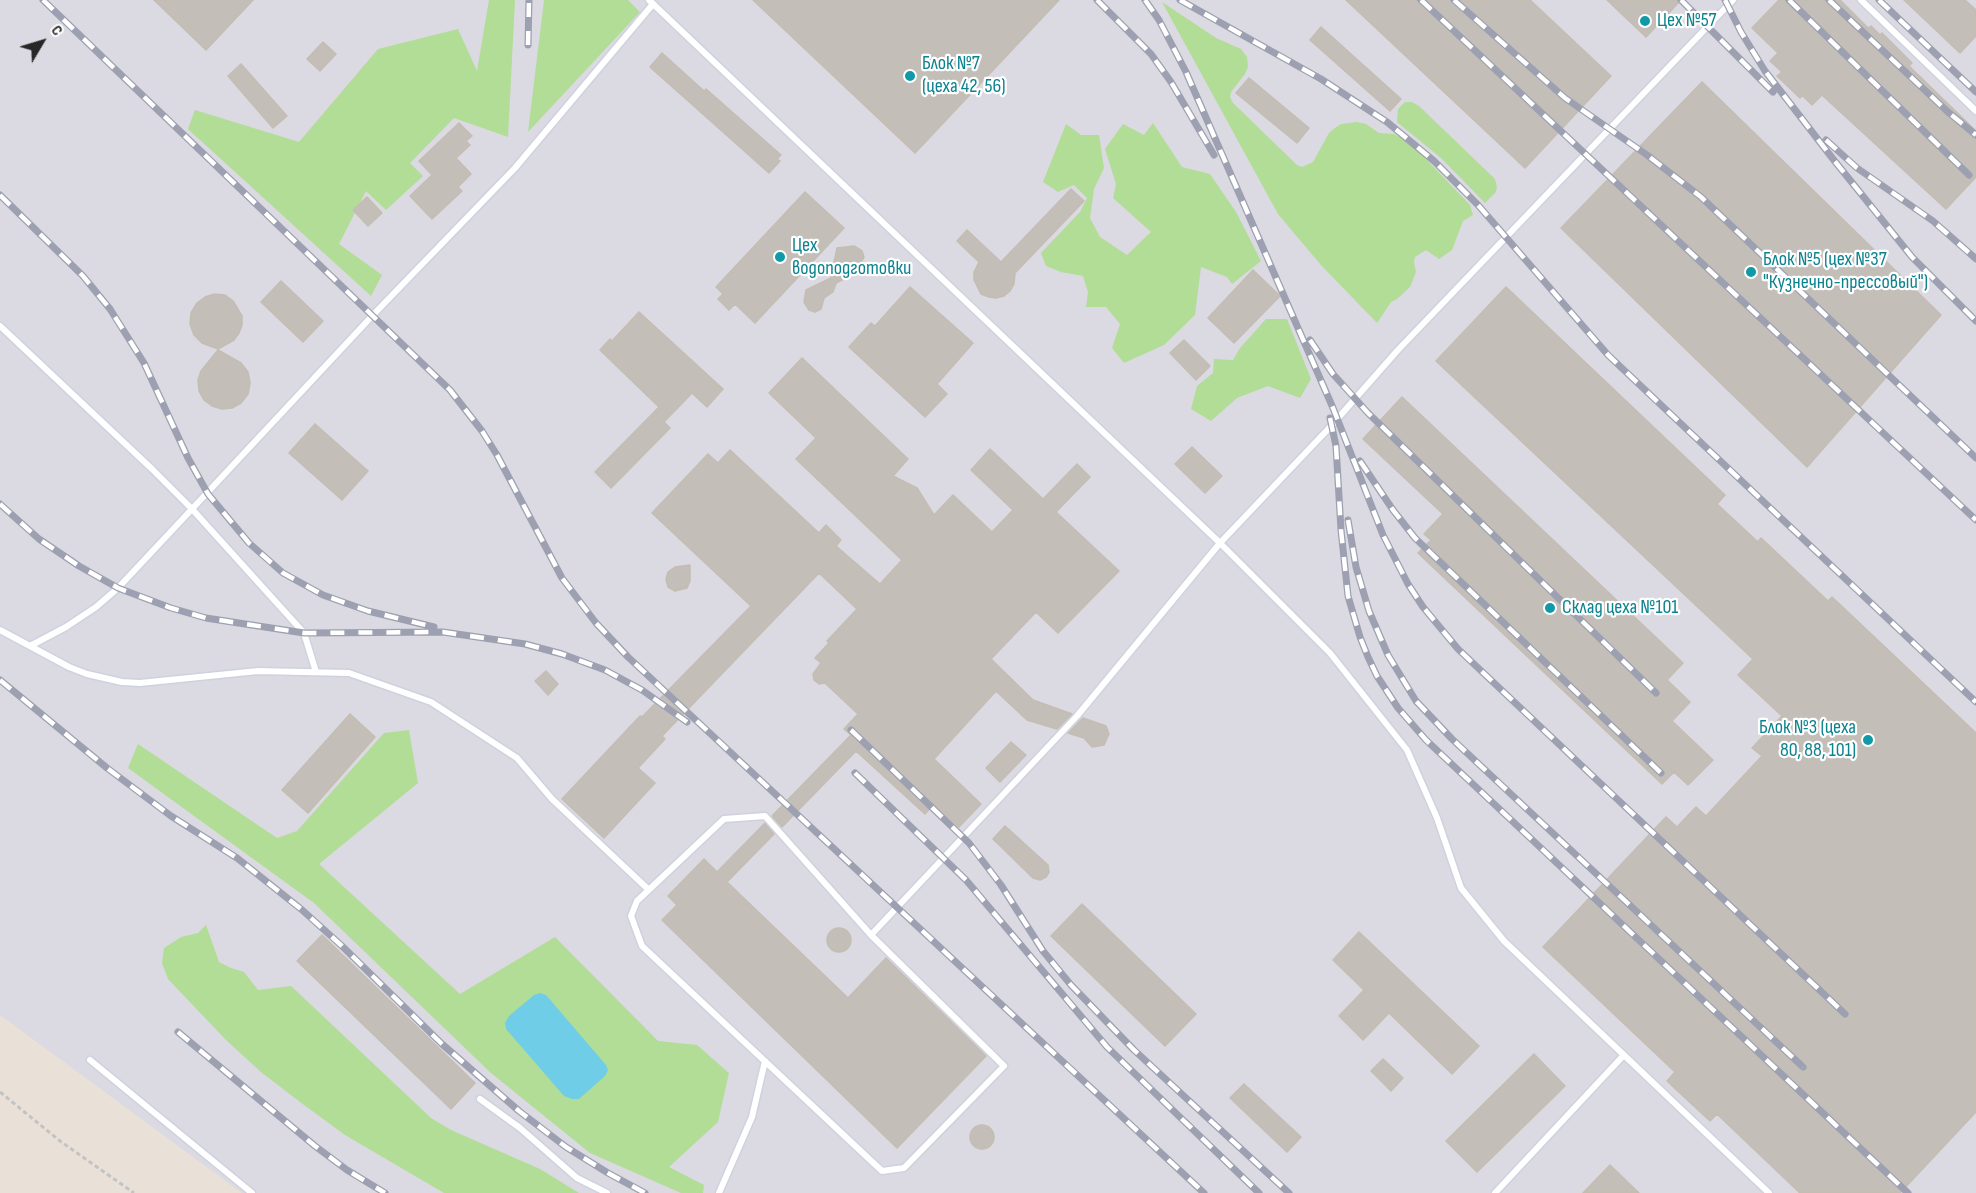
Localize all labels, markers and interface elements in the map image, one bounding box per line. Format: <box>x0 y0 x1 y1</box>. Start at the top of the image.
place label: Цех №57 <box>1657 9 1717 33</box>
north arrow <box>12 12 72 72</box>
marker: Цех №57 <box>1638 14 1652 28</box>
text: С <box>47 22 67 40</box>
place label: Блок №7 (цеха 42, 56) <box>922 52 1006 99</box>
marker: Блок №7 (цеха 42, 56) <box>903 69 917 83</box>
place label: Цех водоподготовки <box>792 234 911 281</box>
place label: Блок №5 (цех №37 "Кузнечно-прессовый") <box>1763 248 1928 295</box>
marker: Цех водоподготовки <box>773 250 787 264</box>
marker: Блок №5 (цех №37 "Кузнечно-прессовый") <box>1744 265 1758 279</box>
place label: Склад цеха №101 <box>1562 596 1678 620</box>
marker: Склад цеха №101 <box>1543 601 1557 615</box>
place label: Блок №3 (цеха 80, 88, 101) <box>1759 716 1856 763</box>
marker: Блок №3 (цеха 80, 88, 101) <box>1861 733 1875 747</box>

